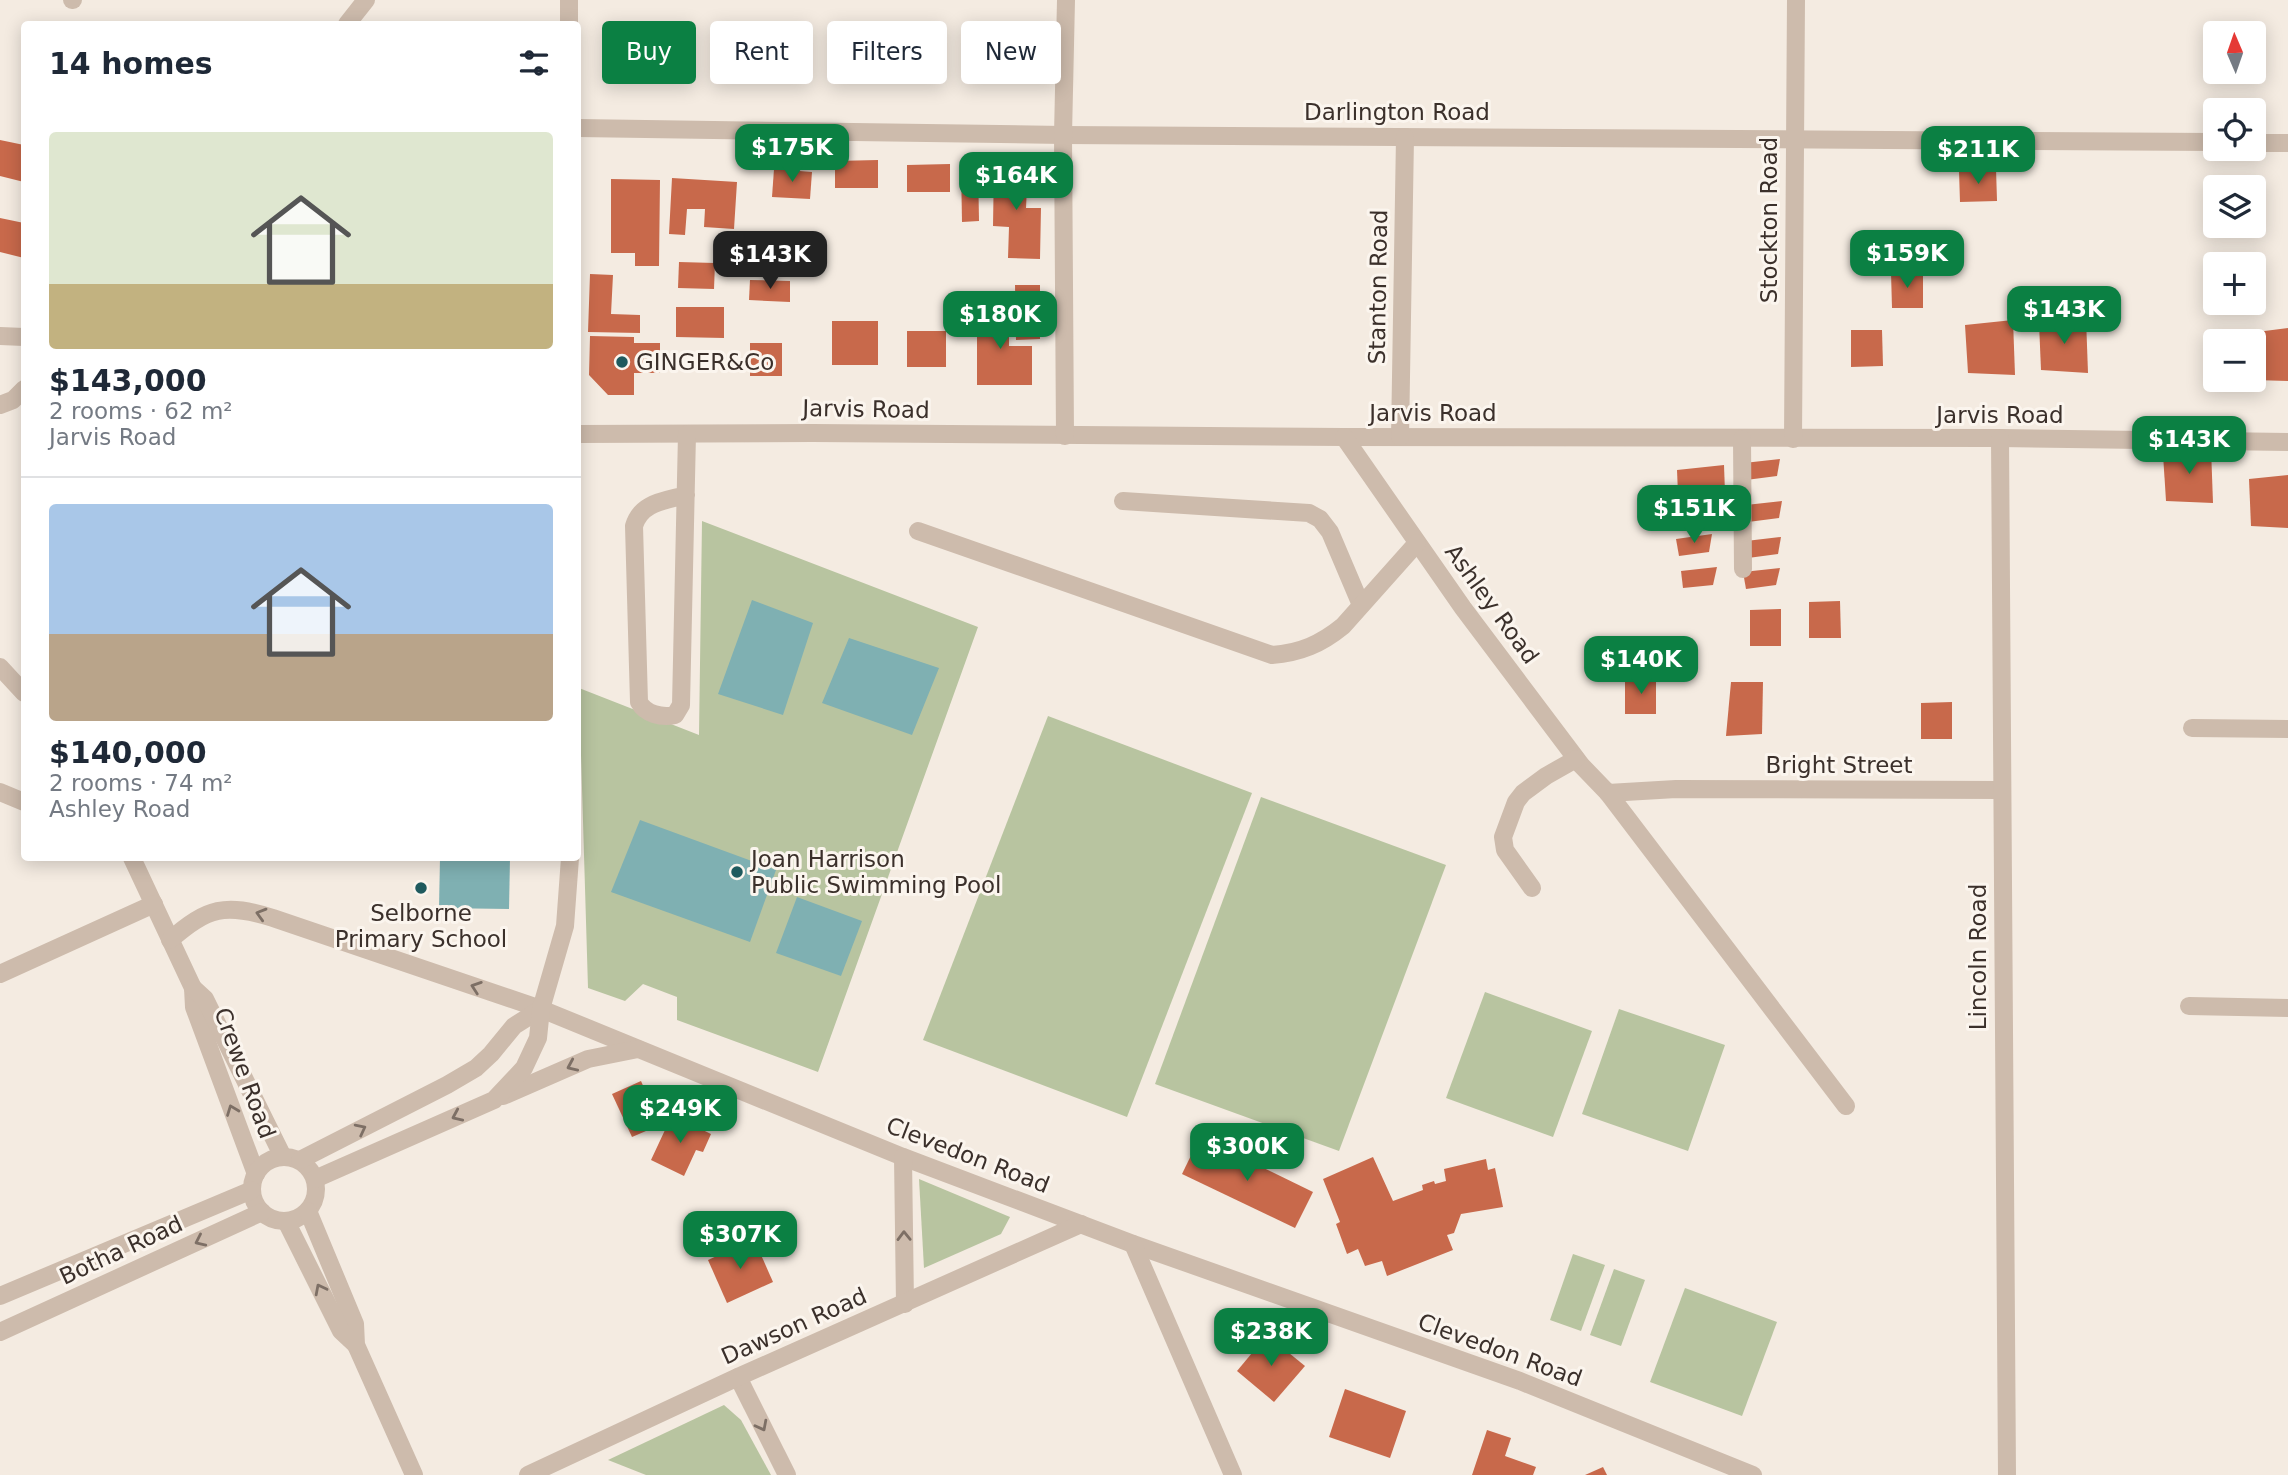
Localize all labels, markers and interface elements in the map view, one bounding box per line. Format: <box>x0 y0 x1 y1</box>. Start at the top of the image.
chip: Buy <box>602 21 696 84</box>
chip: Rent <box>710 21 813 84</box>
chip: Filters <box>827 21 947 84</box>
chip: New <box>961 21 1061 84</box>
north arrow <box>2203 21 2266 84</box>
map controls <box>2203 21 2266 392</box>
icon: filters <box>515 44 553 82</box>
text: 14 homes <box>49 46 213 81</box>
button: locate <box>2203 98 2266 161</box>
street label: Darlington Road <box>1304 99 1490 125</box>
pin: $175K <box>743 124 841 184</box>
pin: $211K <box>1929 127 2027 186</box>
text: $175K <box>751 134 833 160</box>
text: $211K <box>1937 136 2019 162</box>
street label: Stockton Road <box>1756 137 1782 303</box>
pin: $164K <box>967 152 1065 212</box>
text: $164K <box>975 162 1057 188</box>
button: layers <box>2203 175 2266 238</box>
icon: home <box>238 177 364 303</box>
street label: Stanton Road <box>1364 209 1392 365</box>
pin: $159K <box>1858 230 1956 290</box>
pin: $143K <box>721 232 819 291</box>
text: $159K <box>1866 240 1948 266</box>
text: $143K <box>729 241 811 267</box>
button: + <box>2203 252 2266 315</box>
pin: $143K <box>2015 286 2113 346</box>
pin: $180K <box>951 292 1049 351</box>
text: $143K <box>2023 296 2105 322</box>
text: $180K <box>959 301 1041 327</box>
button: − <box>2203 329 2266 392</box>
place label: GINGER&Co <box>636 349 774 375</box>
marker: GINGER&Co <box>614 354 630 370</box>
text: $143,000 <box>49 363 207 398</box>
street label: Jarvis Road <box>800 395 930 423</box>
text: 2 rooms · 62 m² <box>49 398 233 424</box>
street label: Jarvis Road <box>1367 400 1497 426</box>
street label: Jarvis Road <box>1934 402 2064 428</box>
pin: $143K <box>2140 416 2238 476</box>
text: Jarvis Road <box>49 424 176 450</box>
text: $143K <box>2148 426 2230 452</box>
pin: $151K <box>1645 486 1743 545</box>
text: $151K <box>1653 495 1735 521</box>
street label: Ashley Road <box>1440 539 1544 669</box>
icon: home <box>238 549 364 675</box>
pin: $140K <box>1592 636 1690 696</box>
text: $140K <box>1600 646 1682 672</box>
text: $140,000 <box>49 735 207 770</box>
street label: Bright Street <box>1765 752 1913 778</box>
text: 2 rooms · 74 m² <box>49 770 233 796</box>
text: Ashley Road <box>49 796 190 822</box>
place label: Joan Harrison Public Swimming Pool <box>749 846 1001 898</box>
marker: Joan Harrison Public Swimming Pool <box>729 864 745 880</box>
marker: Selborne Primary School <box>413 880 429 896</box>
street label: Lincoln Road <box>1965 884 1991 1030</box>
place label: Selborne Primary School <box>335 900 507 952</box>
one-way arrow <box>255 908 267 923</box>
one-way arrow <box>471 981 483 996</box>
street label: Crewe Road <box>209 1004 281 1142</box>
one-way arrow <box>567 1058 579 1072</box>
pin: $249K <box>631 1086 729 1145</box>
text: $249K <box>639 1095 721 1121</box>
one-way arrow <box>226 1104 240 1116</box>
one-way arrow <box>452 1108 465 1122</box>
street label: Clevedon Road <box>883 1112 1053 1198</box>
one-way arrow <box>354 1124 366 1138</box>
pin: $300K <box>1198 1124 1296 1183</box>
text: $300K <box>1206 1133 1288 1159</box>
street label: Botha Road <box>55 1210 187 1290</box>
pin: $307K <box>691 1212 789 1271</box>
text: $307K <box>699 1221 781 1247</box>
one-way arrow <box>896 1230 912 1241</box>
one-way arrow <box>195 1233 207 1247</box>
street label: Dawson Road <box>717 1282 871 1370</box>
one-way arrow <box>314 1284 328 1296</box>
pin: $238K <box>1222 1308 1320 1368</box>
street label: Clevedon Road <box>1414 1308 1586 1392</box>
text: $238K <box>1230 1318 1312 1344</box>
one-way arrow <box>754 1419 768 1431</box>

